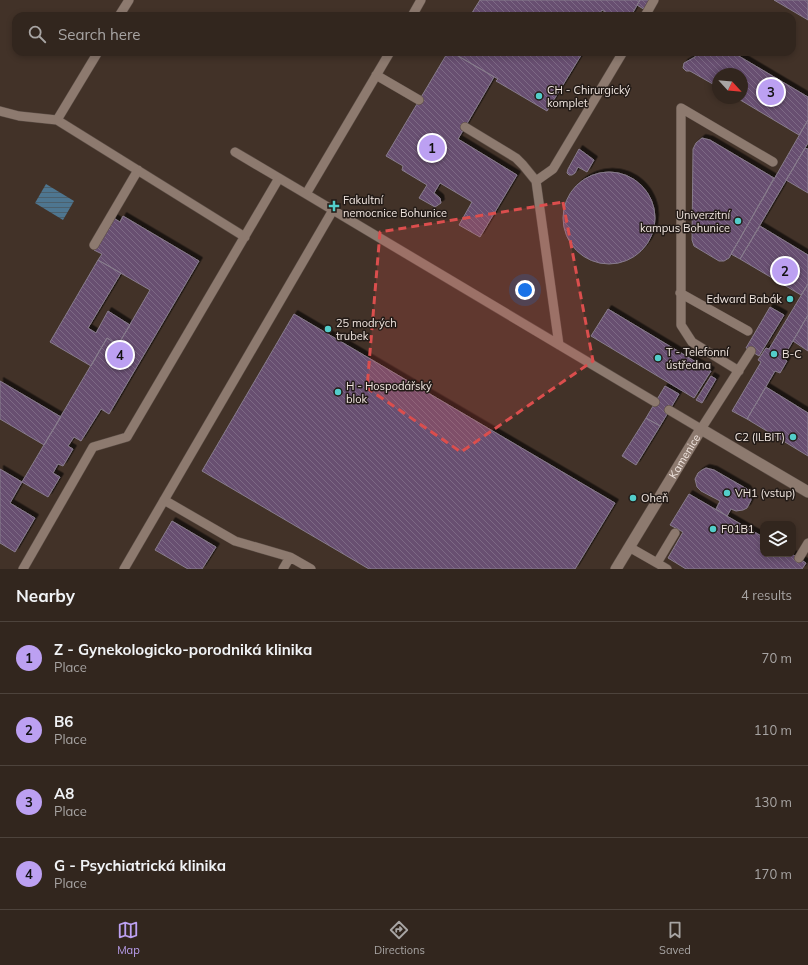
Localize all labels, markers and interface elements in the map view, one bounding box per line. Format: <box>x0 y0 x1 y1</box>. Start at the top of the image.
search box <box>12 12 796 56</box>
icon: search <box>26 23 48 45</box>
text: Search here <box>58 25 140 44</box>
north arrow <box>712 68 748 104</box>
pin: 3 <box>758 77 784 107</box>
place label: CH - Chirurgický komplet <box>547 83 630 110</box>
marker: CH - Chirurgický komplet <box>534 91 544 101</box>
pin: 1 <box>419 133 445 163</box>
place label: Fakultní nemocnice Bohunice <box>343 193 447 220</box>
marker: Fakultní nemocnice Bohunice <box>328 200 340 212</box>
place label: Univerzitní kampus Bohunice <box>640 208 731 235</box>
marker: Univerzitní kampus Bohunice <box>733 216 743 226</box>
pin: 2 <box>772 256 798 286</box>
your location <box>515 280 535 300</box>
place label: Edward Babák <box>707 292 782 306</box>
marker: Edward Babák <box>785 294 795 304</box>
place label: 25 modrých trubek <box>336 316 397 343</box>
marker: 25 modrých trubek <box>323 324 333 334</box>
pin: 4 <box>107 340 133 370</box>
place label: T - Telefonní ústředna <box>666 345 730 372</box>
place label: B-C <box>782 347 802 361</box>
marker: B-C <box>769 349 779 359</box>
marker: T - Telefonní ústředna <box>653 353 663 363</box>
place label: H - Hospodářský blok <box>346 379 432 406</box>
marker: H - Hospodářský blok <box>333 387 343 397</box>
place label: C2 (ILBIT) <box>735 430 785 444</box>
street label: Kamenice <box>666 431 703 481</box>
marker: C2 (ILBIT) <box>788 432 798 442</box>
place label: VH1 (vstup) <box>735 486 795 500</box>
marker: VH1 (vstup) <box>722 488 732 498</box>
place label: Oheň <box>641 491 668 505</box>
marker: Oheň <box>628 493 638 503</box>
map controls <box>760 521 796 557</box>
button: layers <box>760 521 796 557</box>
place label: F01B1 <box>721 522 754 536</box>
marker: F01B1 <box>708 524 718 534</box>
text: Nearby <box>16 585 75 606</box>
text: 4 results <box>741 587 792 603</box>
text: Z - Gynekologicko-porodniká klinika <box>54 640 312 659</box>
text: 1 <box>25 650 33 666</box>
text: 70 m <box>762 650 792 666</box>
text: Place <box>54 659 87 675</box>
text: B6 <box>54 712 73 731</box>
text: 2 <box>25 722 33 738</box>
text: 110 m <box>754 722 792 738</box>
text: Place <box>54 731 87 747</box>
text: A8 <box>54 784 74 803</box>
text: 3 <box>25 794 33 810</box>
text: 130 m <box>754 794 792 810</box>
text: Place <box>54 803 87 819</box>
text: G - Psychiatrická klinika <box>54 856 226 875</box>
text: 4 <box>25 866 33 882</box>
text: 170 m <box>754 866 792 882</box>
text: Place <box>54 875 87 891</box>
tab: Map <box>117 919 140 957</box>
tab: Directions <box>374 919 425 957</box>
tab: Saved <box>659 919 691 957</box>

